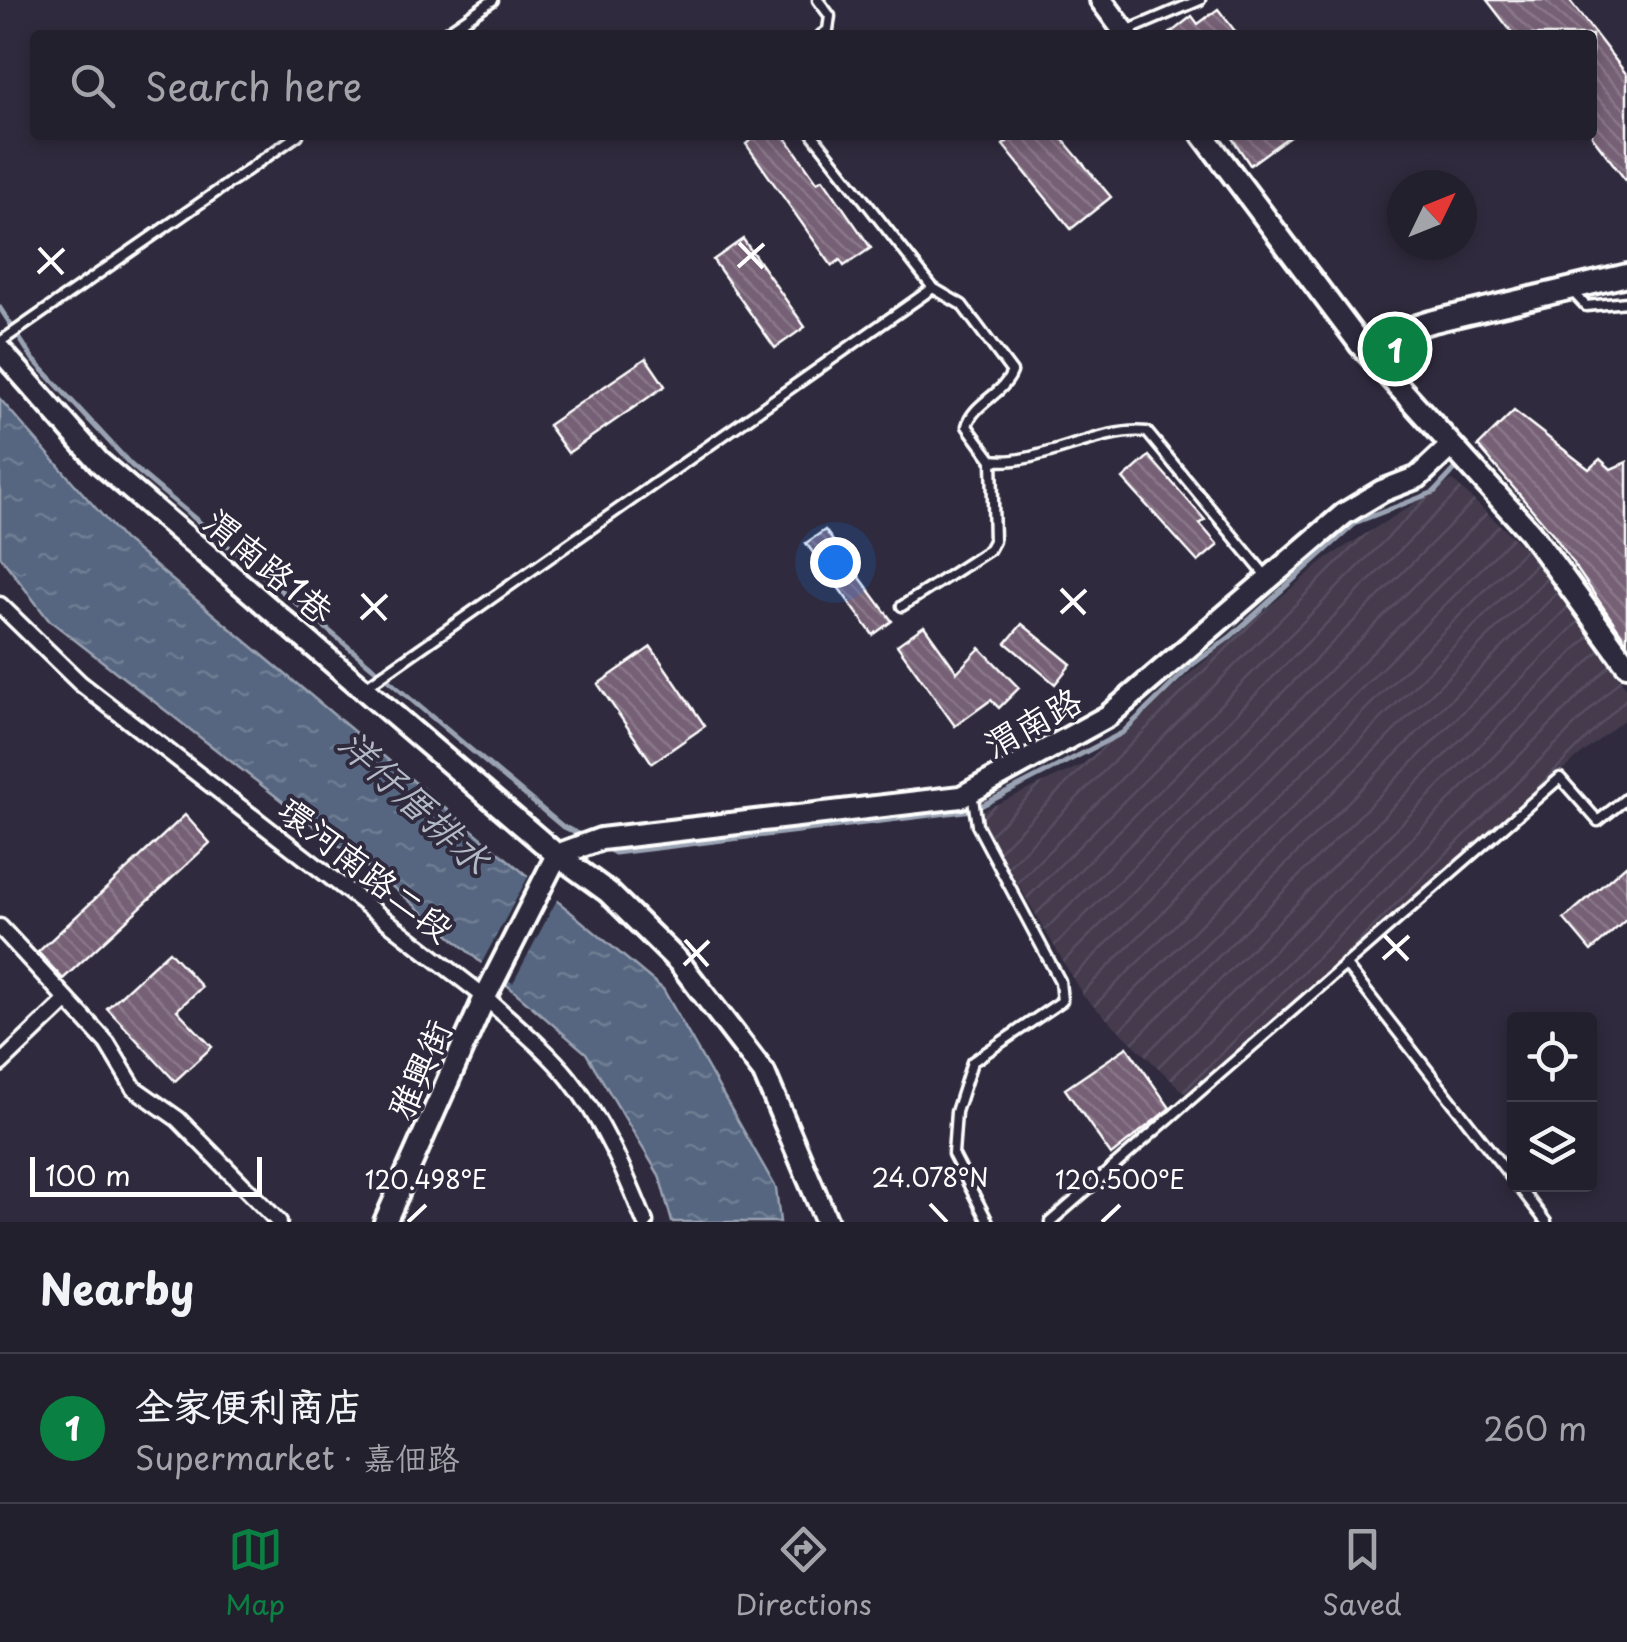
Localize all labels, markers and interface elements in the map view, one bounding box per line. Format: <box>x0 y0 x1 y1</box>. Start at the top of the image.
search box <box>30 30 1597 140</box>
text: Search here <box>145 57 362 114</box>
icon: search <box>65 58 120 113</box>
north arrow <box>1387 170 1477 260</box>
pin: 1 <box>1362 312 1428 386</box>
street label: 渭南路1巷 <box>193 495 347 635</box>
your location <box>810 537 861 588</box>
street label: 渭南路 <box>973 672 1091 770</box>
water label: 洋仔厝排水 <box>327 714 506 886</box>
street label: 環河南路二段 <box>268 782 466 954</box>
street label: 雅興街 <box>372 1010 464 1128</box>
map controls <box>1507 1012 1597 1192</box>
button: locate <box>1507 1012 1597 1102</box>
button: layers <box>1507 1102 1597 1192</box>
scale bar <box>30 1152 262 1196</box>
text: 100 m <box>45 1153 131 1196</box>
text: 24.078°N <box>871 1158 989 1196</box>
text: 120.498°E <box>365 1160 487 1198</box>
text: 120.500°E <box>1055 1160 1185 1198</box>
text: Nearby <box>40 1256 194 1319</box>
text: 全家便利商店 <box>135 1376 363 1433</box>
text: 1 <box>65 1404 80 1452</box>
text: 260 m <box>1483 1404 1587 1452</box>
text: Supermarket · 嘉佃路 <box>135 1433 459 1481</box>
tab: Map <box>225 1522 285 1625</box>
tab: Directions <box>736 1522 872 1625</box>
tab: Saved <box>1322 1522 1402 1625</box>

